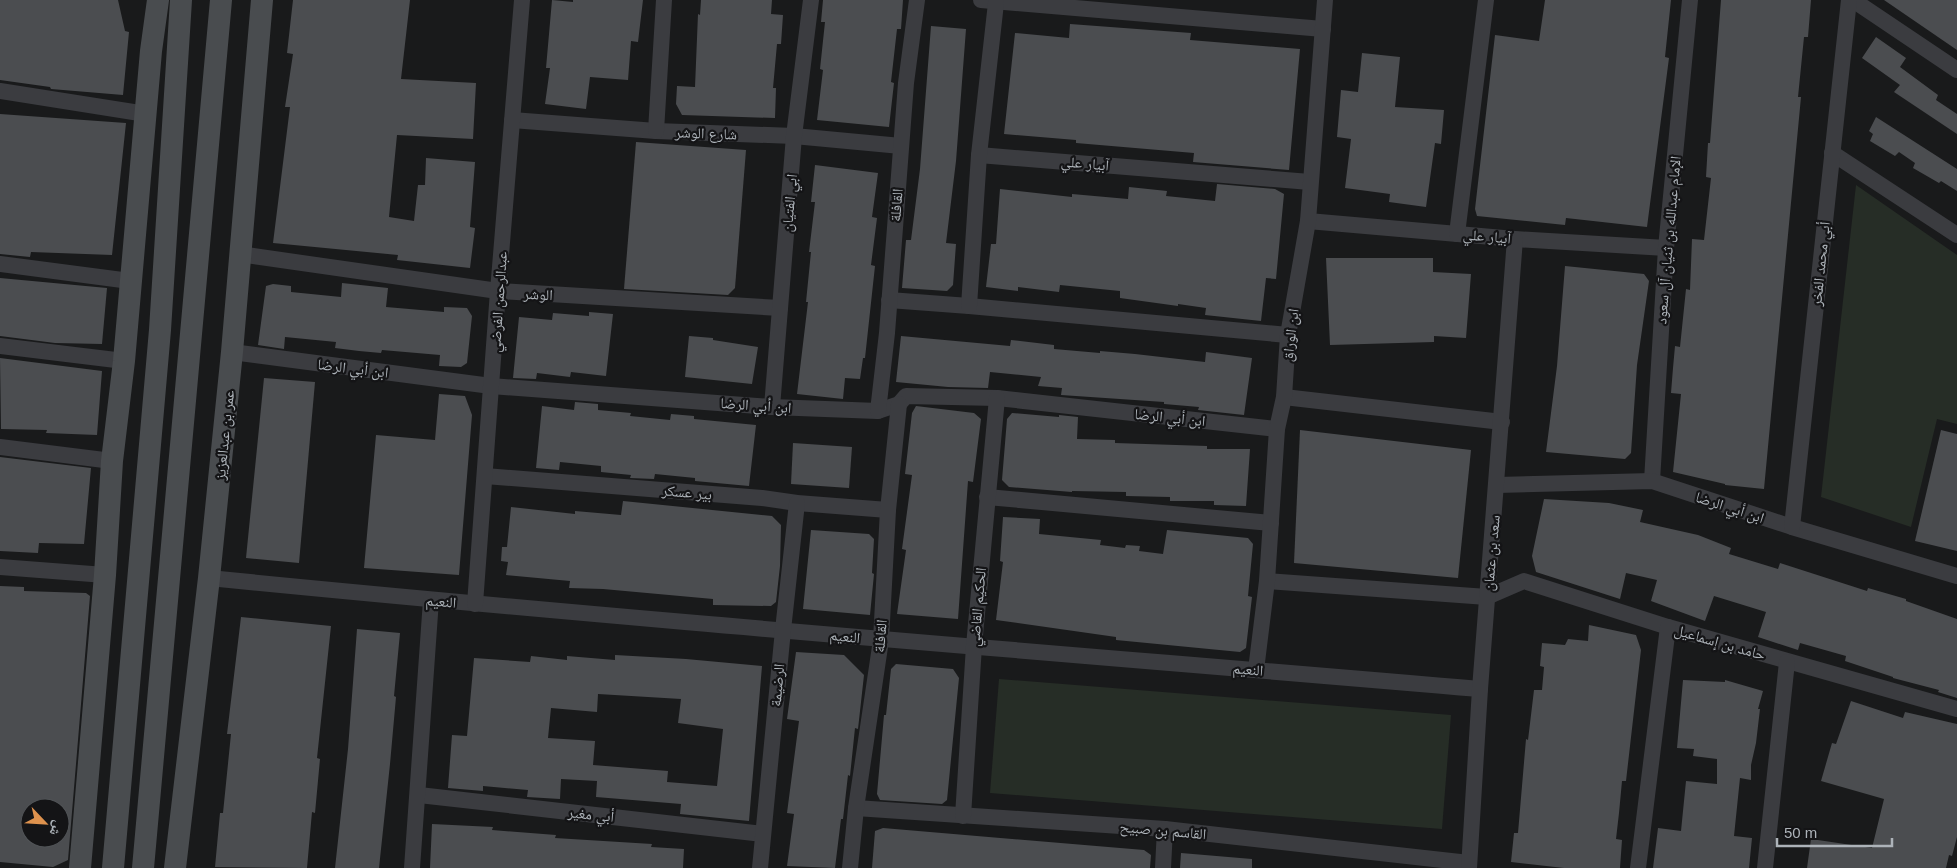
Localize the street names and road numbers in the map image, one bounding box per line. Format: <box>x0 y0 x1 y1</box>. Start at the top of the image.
street label: شارع الوشر <box>673 123 738 145</box>
street label: آبيار علي <box>1060 152 1111 177</box>
street label: الإمام عبدالله بن ثنيان آل سعود <box>1652 155 1686 325</box>
street label: ابي الفتيان <box>778 173 804 233</box>
street label: القافلة <box>886 188 906 222</box>
street label: أبي محمد الفخر <box>1807 221 1837 309</box>
street label: آبيار علي <box>1462 225 1513 250</box>
street label: عبدالرحمن الفرضي <box>486 250 514 353</box>
street label: الوشر <box>522 285 553 304</box>
street label: ابن الوراق <box>1278 307 1304 363</box>
street label: ابن أبي الرضا <box>316 355 389 385</box>
street label: عمر بن عبدالعزيز <box>211 389 239 482</box>
street label: ابن أبي الرضا <box>720 394 792 420</box>
street label: ابن أبي الرضا <box>1133 405 1206 433</box>
street label: بير عسكر <box>660 481 713 504</box>
street label: ابن أبي الرضا <box>1692 488 1766 530</box>
street label: سعد بن عثمان <box>1479 514 1505 592</box>
street label: الحكيم القاضي <box>965 567 993 648</box>
street label: النعيم <box>425 591 457 613</box>
street label: القافلة <box>870 619 890 653</box>
street label: حامد بن إسماعيل <box>1672 621 1768 665</box>
street label: النعيم <box>829 626 861 648</box>
street label: النعيم <box>1232 659 1264 681</box>
street label: الرضيمة <box>767 663 788 707</box>
street label: أبي مغير <box>566 803 615 829</box>
street label: القاسم بن صبيح <box>1119 818 1207 844</box>

